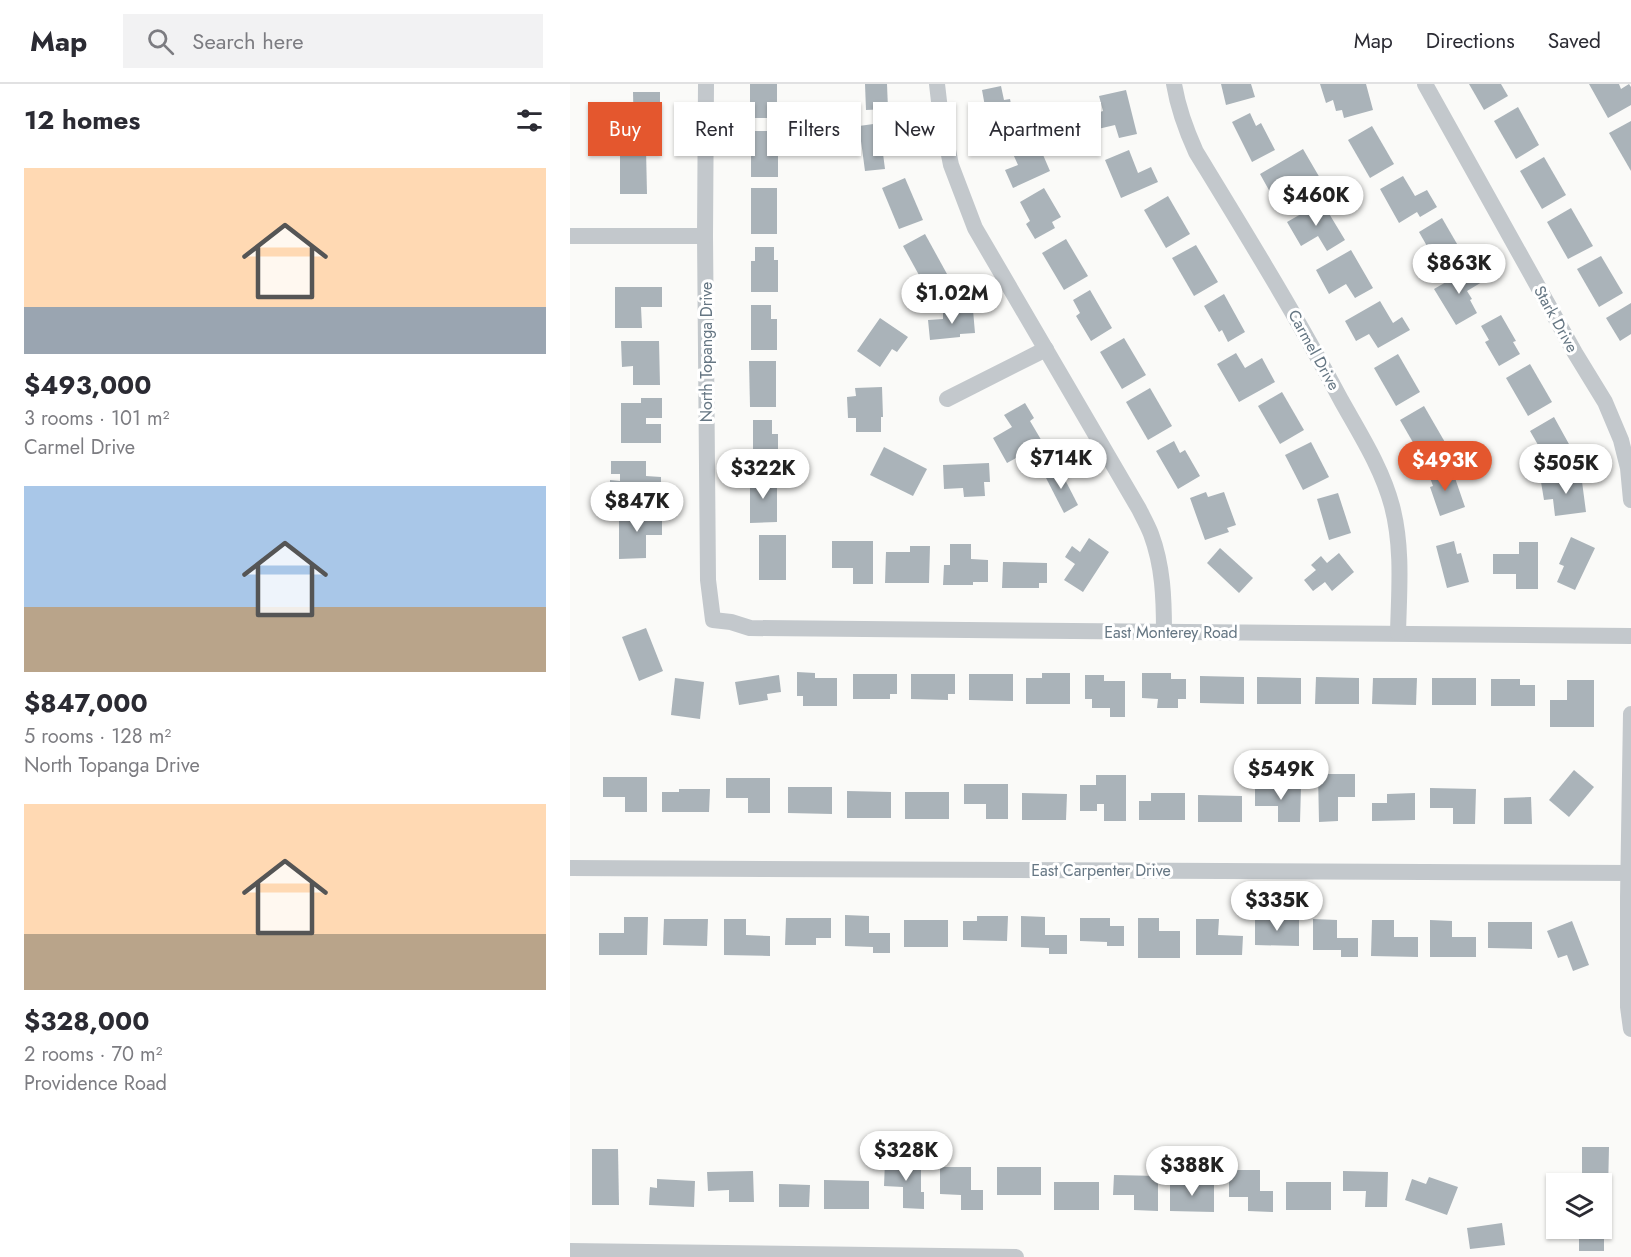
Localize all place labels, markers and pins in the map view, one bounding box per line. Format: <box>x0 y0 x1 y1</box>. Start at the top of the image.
pin: $460K <box>1274 176 1358 227</box>
pin: $863K <box>1417 244 1501 295</box>
pin: $1.02M <box>903 274 1001 325</box>
pin: $714K <box>1019 439 1103 490</box>
pin: $493K <box>1403 441 1487 492</box>
pin: $505K <box>1524 444 1608 495</box>
pin: $322K <box>721 449 805 500</box>
pin: $847K <box>595 482 679 533</box>
pin: $549K <box>1239 750 1323 801</box>
pin: $335K <box>1235 881 1319 932</box>
pin: $328K <box>864 1131 948 1182</box>
pin: $388K <box>1150 1146 1234 1197</box>

